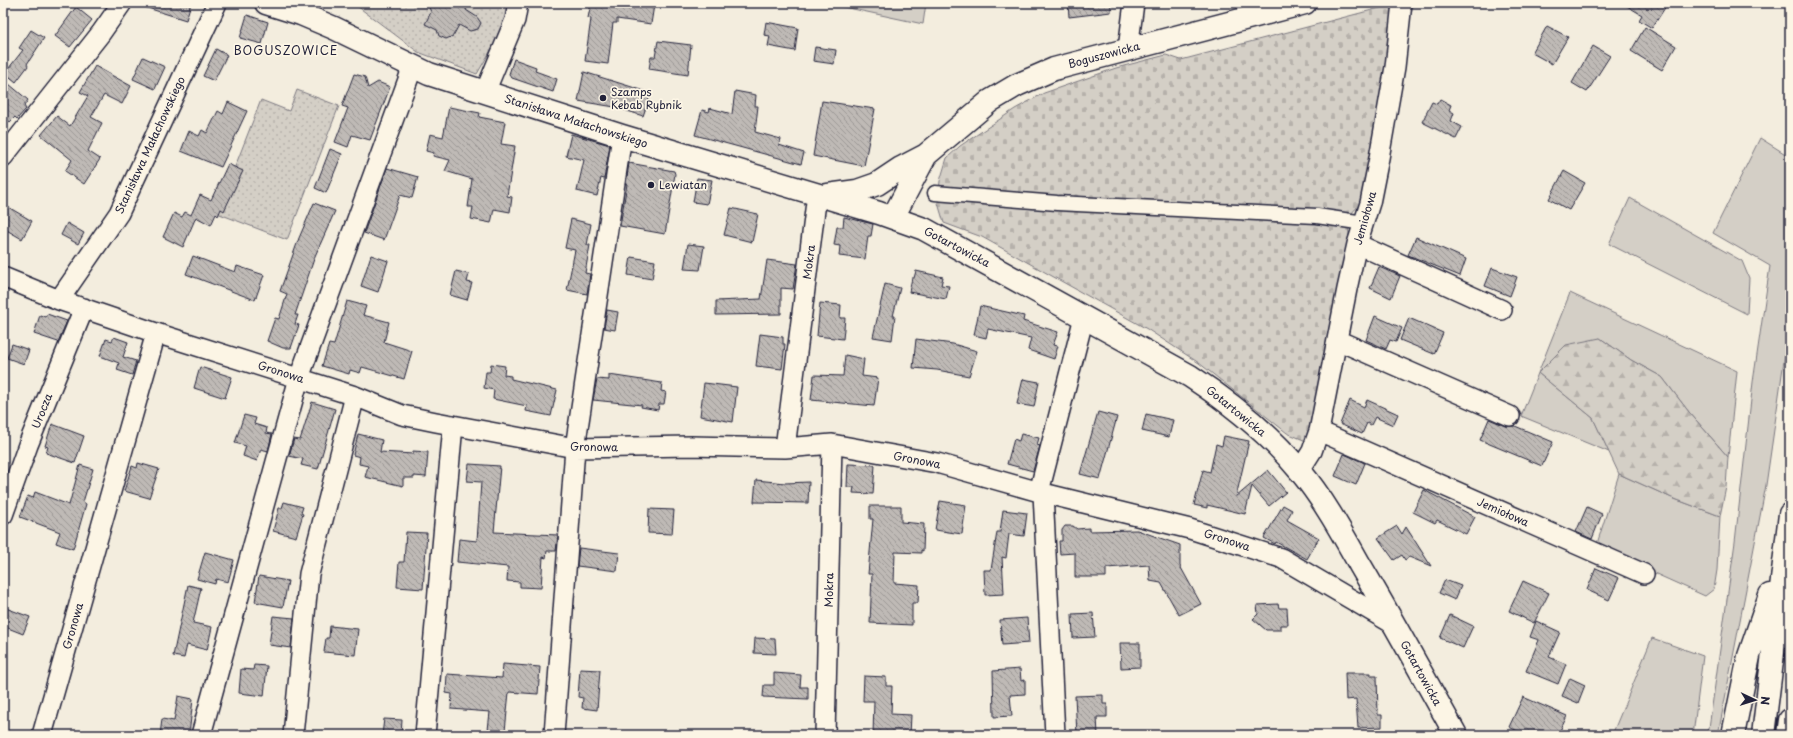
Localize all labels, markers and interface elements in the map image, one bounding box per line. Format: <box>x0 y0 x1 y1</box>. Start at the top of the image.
street label: Boguszowicka <box>1066 37 1142 72</box>
district label: BOGUSZOWICE <box>234 41 338 59</box>
street label: Stanisława Małachowskiego <box>110 73 189 216</box>
place label: Szamps Kebab Rybnik <box>611 83 682 113</box>
street label: Stanisława Małachowskiego <box>502 89 650 152</box>
marker: Szamps Kebab Rybnik <box>598 93 608 103</box>
place label: Lewiatan <box>659 176 707 193</box>
marker: Lewiatan <box>646 180 656 190</box>
street label: Jemiołowa <box>1349 189 1380 247</box>
street label: Gotartowicka <box>921 222 993 271</box>
street label: Mokra <box>798 243 819 280</box>
street label: Gronowa <box>256 356 307 387</box>
street label: Gotartowicka <box>1203 381 1270 440</box>
street label: Urocza <box>27 390 56 431</box>
street label: Gronowa <box>570 438 618 455</box>
street label: Gronowa <box>892 447 942 472</box>
street label: Jemiołowa <box>1475 493 1532 531</box>
street label: Gronowa <box>1202 524 1253 555</box>
street label: Mokra <box>820 572 837 608</box>
street label: Gronowa <box>58 600 87 651</box>
street label: Gotartowicka <box>1396 637 1447 709</box>
north arrow <box>1735 680 1775 720</box>
text: N <box>1757 696 1774 706</box>

